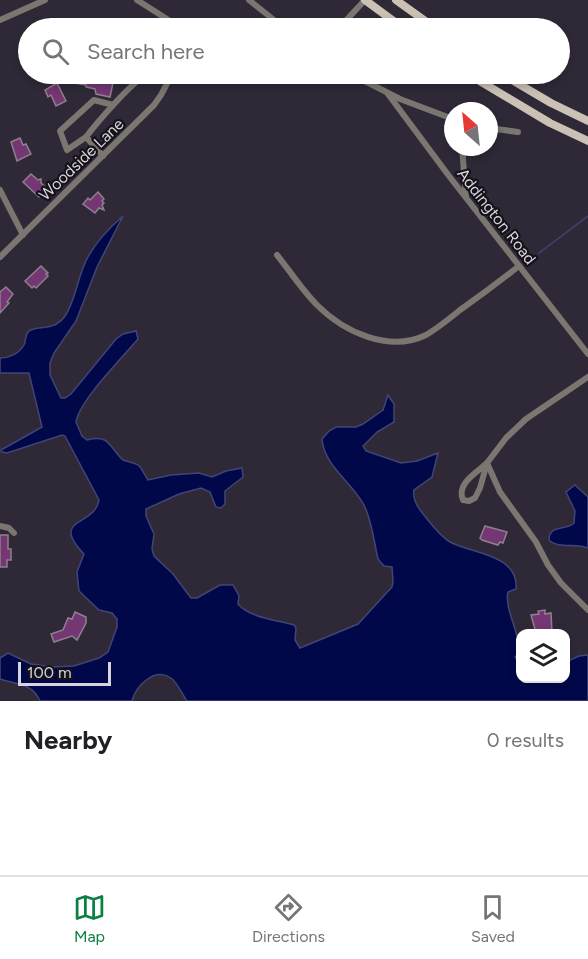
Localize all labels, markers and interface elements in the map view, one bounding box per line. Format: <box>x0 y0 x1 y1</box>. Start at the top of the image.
search box <box>18 18 570 84</box>
icon: search <box>39 35 72 68</box>
text: Search here <box>87 38 205 65</box>
north arrow <box>444 102 498 156</box>
street label: Woodside Lane <box>35 114 128 204</box>
street label: Addington Road <box>453 165 540 268</box>
map controls <box>516 629 570 683</box>
button: layers <box>516 629 570 683</box>
scale bar <box>18 659 111 686</box>
text: 100 m <box>27 663 72 682</box>
text: Nearby <box>24 724 112 756</box>
text: 0 results <box>487 728 564 752</box>
tab: Map <box>73 891 106 946</box>
tab: Directions <box>252 891 325 946</box>
tab: Saved <box>471 891 515 946</box>

